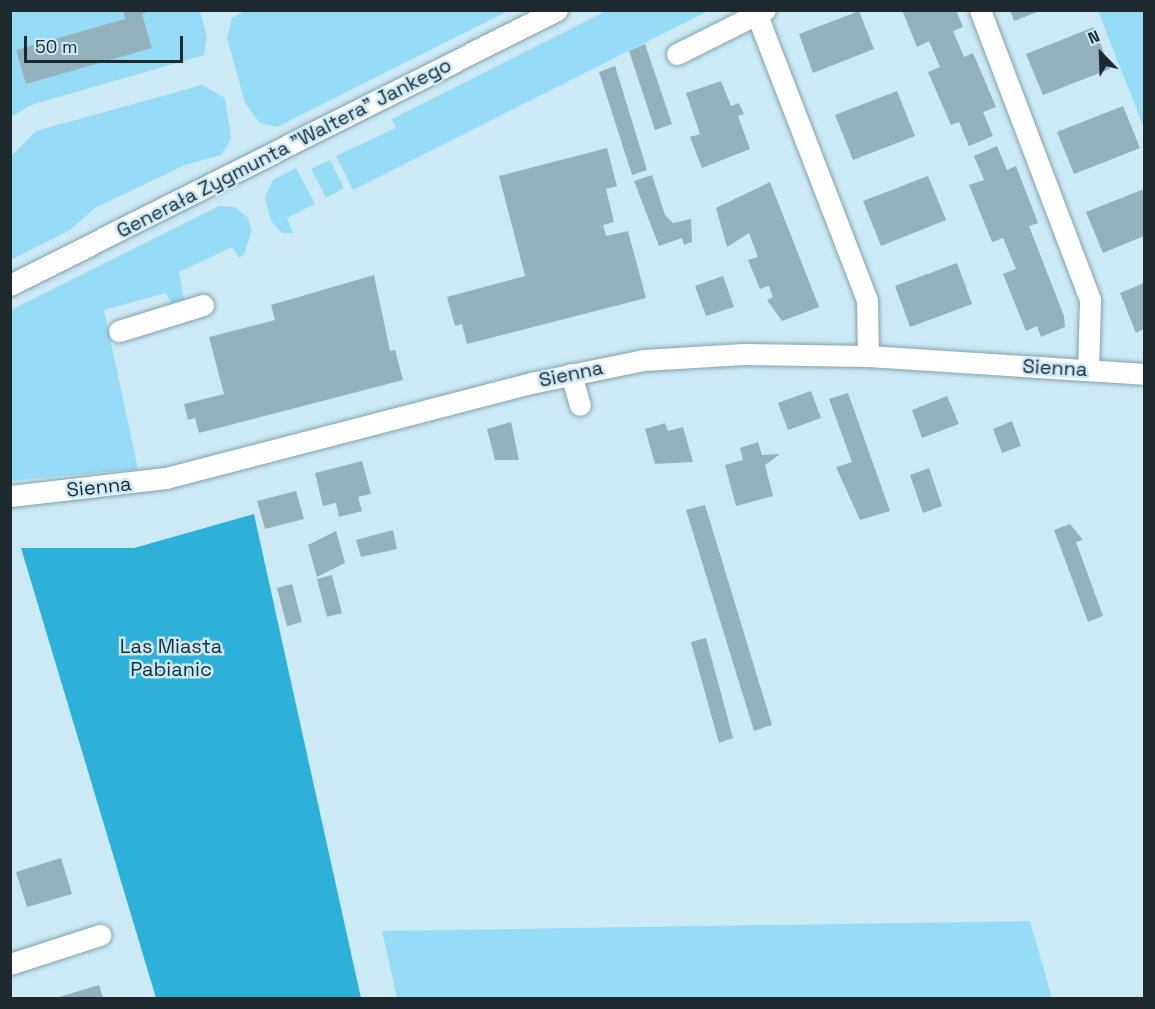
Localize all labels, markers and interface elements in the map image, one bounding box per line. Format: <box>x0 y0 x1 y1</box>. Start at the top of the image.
scale bar <box>27 24 186 62</box>
north arrow <box>1071 24 1131 84</box>
text: N <box>1085 25 1103 49</box>
text: 50 m <box>35 35 77 58</box>
street label: Generała Zygmunta "Waltera" Jankego <box>113 53 455 243</box>
street label: Sienna <box>1022 354 1088 382</box>
street label: Sienna <box>537 356 605 392</box>
street label: Sienna <box>65 472 133 502</box>
park label: Las Miasta Pabianic <box>120 634 222 681</box>

